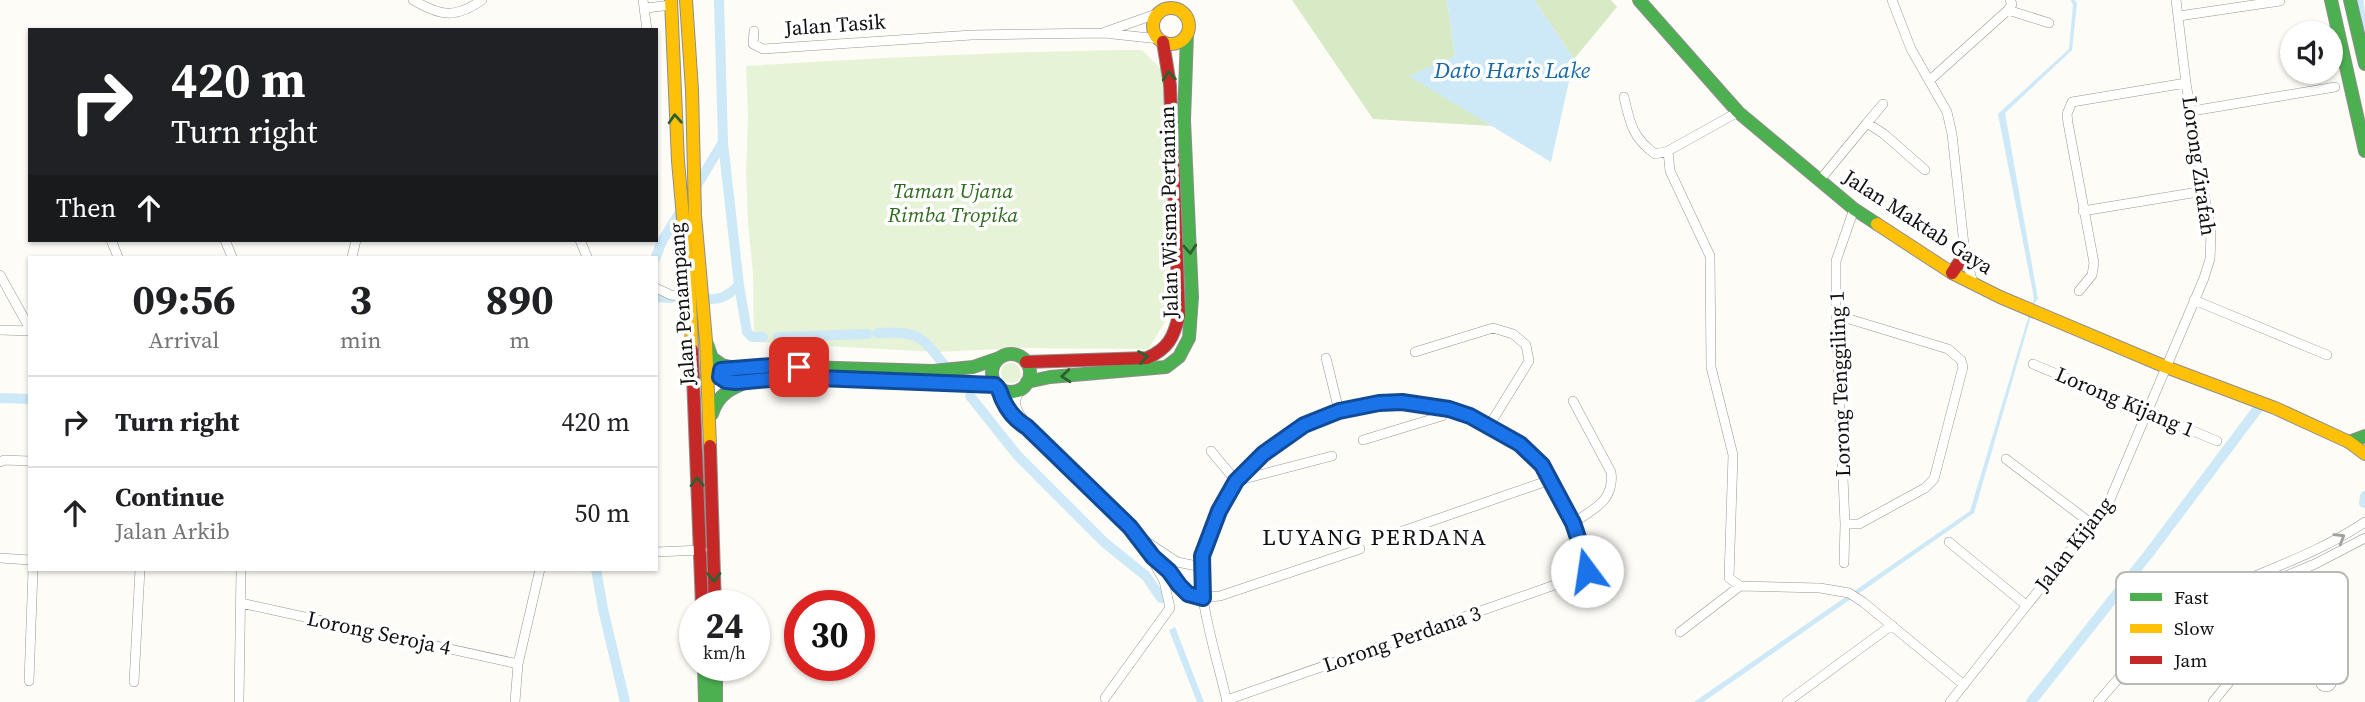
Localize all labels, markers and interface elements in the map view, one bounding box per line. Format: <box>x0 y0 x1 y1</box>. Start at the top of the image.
street label: Jalan Tasik <box>782 6 887 43</box>
map controls <box>2280 21 2343 84</box>
button: sound <box>2280 21 2343 84</box>
text: 420 m <box>171 46 306 113</box>
water label: Dato Haris Lake <box>1433 54 1591 86</box>
icon: right <box>56 56 147 147</box>
one-way arrow <box>1162 70 1177 81</box>
street label: Lorong Zirafah <box>2175 94 2224 238</box>
street label: Jalan Wisma Pertanian <box>1152 105 1185 320</box>
text: Turn right <box>171 110 317 154</box>
one-way arrow <box>668 113 683 124</box>
street label: Jalan Maktab Gaya <box>1837 162 1999 281</box>
park label: Taman Ujana Rimba Tropika <box>887 176 1018 229</box>
icon: ahead <box>130 189 168 227</box>
text: Then <box>56 190 116 226</box>
street label: Jalan Penampang <box>661 221 702 387</box>
one-way arrow <box>1183 244 1198 255</box>
text: 09:56 <box>132 270 236 328</box>
text: 3 <box>349 270 372 328</box>
text: 890 <box>486 270 554 328</box>
street label: Lorong Tenggiling 1 <box>1822 290 1857 478</box>
text: Arrival <box>148 324 219 356</box>
text: min <box>340 324 381 356</box>
text: m <box>509 324 530 356</box>
pin <box>769 337 829 397</box>
icon: arrive <box>780 348 818 386</box>
one-way arrow <box>1137 350 1149 365</box>
street label: Lorong Kijang 1 <box>2051 359 2199 444</box>
one-way arrow <box>1061 368 1072 383</box>
icon: right <box>56 403 94 441</box>
text: Turn right <box>115 404 239 440</box>
text: 420 m <box>562 404 630 440</box>
one-way arrow <box>689 476 704 487</box>
text: Continue <box>115 479 224 515</box>
street label: Jalan Kijang <box>2027 490 2120 598</box>
icon: ahead <box>56 494 94 532</box>
text: 50 m <box>575 495 630 531</box>
text: Jalan Arkib <box>115 515 230 547</box>
district label: LUYANG PERDANA <box>1262 521 1488 553</box>
one-way arrow <box>2333 533 2346 546</box>
position arrow <box>1550 534 1624 608</box>
one-way arrow <box>706 572 722 583</box>
legend <box>2116 572 2348 684</box>
text: Fast <box>2174 584 2209 610</box>
speed limit sign: 30 <box>784 590 875 681</box>
street label: Lorong Perdana 3 <box>1319 598 1485 679</box>
text: 24 <box>706 602 743 650</box>
street label: Lorong Seroja 4 <box>305 603 454 662</box>
text: Slow <box>2174 615 2215 641</box>
text: km/h <box>703 640 746 665</box>
text: Jam <box>2173 647 2207 673</box>

